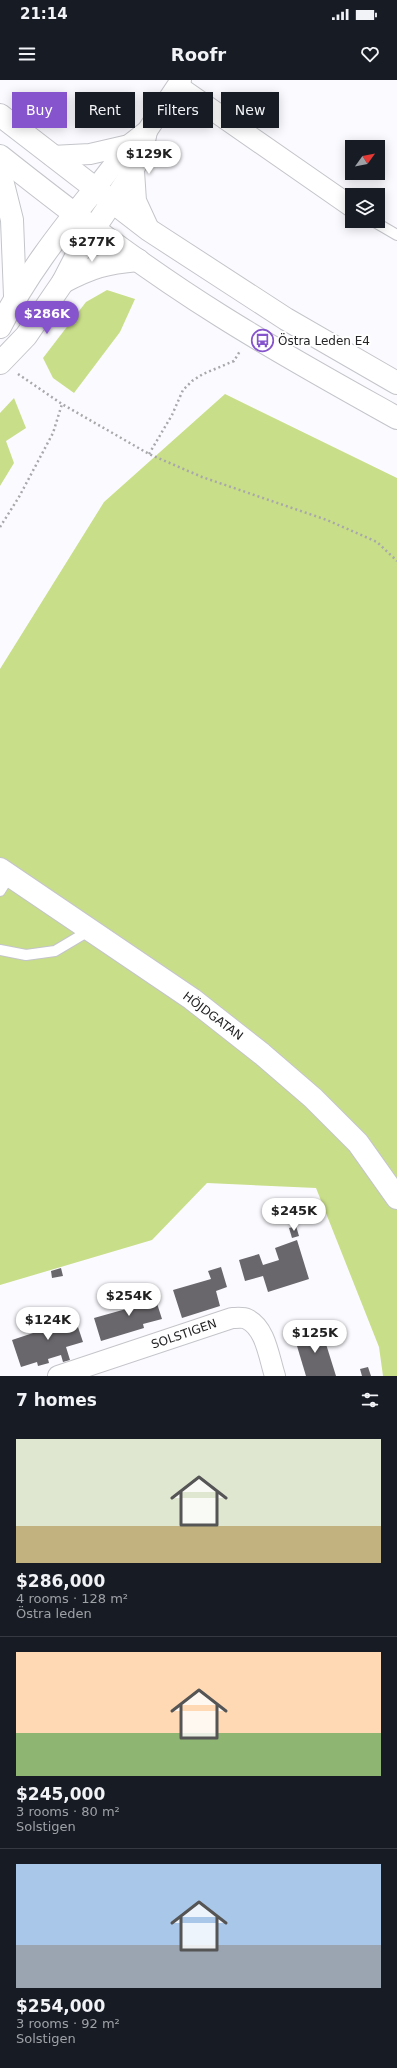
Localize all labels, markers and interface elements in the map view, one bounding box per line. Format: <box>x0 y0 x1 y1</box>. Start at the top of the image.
text: 21:14 <box>20 5 68 23</box>
icon: menu <box>16 43 38 65</box>
icon: heart <box>359 43 381 65</box>
text: Roofr <box>171 44 226 65</box>
chip: Buy <box>12 92 67 128</box>
chip: Rent <box>75 92 135 128</box>
chip: Filters <box>143 92 213 128</box>
chip: New <box>221 92 279 128</box>
north arrow <box>345 140 385 180</box>
map controls <box>345 140 385 228</box>
pin: $129K <box>121 141 177 175</box>
text: $129K <box>126 146 172 161</box>
button: layers <box>345 188 385 228</box>
pin: $277K <box>64 229 120 263</box>
text: $277K <box>69 234 115 249</box>
pin: $286K <box>19 301 75 335</box>
text: $286K <box>24 306 70 321</box>
bus stop icon: Östra Leden E4 <box>249 328 275 354</box>
place label: Östra Leden E4 <box>278 332 370 348</box>
street label: HÖJDGATAN <box>180 987 247 1043</box>
pin: $245K <box>266 1198 322 1232</box>
text: $245K <box>271 1203 317 1218</box>
pin: $254K <box>101 1283 157 1317</box>
text: $254K <box>106 1288 152 1303</box>
pin: $124K <box>20 1307 76 1341</box>
text: $124K <box>25 1312 71 1327</box>
street label: SOLSTIGEN <box>150 1316 218 1352</box>
pin: $125K <box>287 1320 343 1354</box>
text: $125K <box>292 1325 338 1340</box>
icon: filters <box>359 1389 381 1411</box>
text: 7 homes <box>16 1390 97 1410</box>
icon: home <box>163 1465 235 1537</box>
text: $286,000 <box>16 1571 105 1591</box>
text: 4 rooms · 128 m² <box>16 1591 128 1606</box>
text: Östra leden <box>16 1606 92 1621</box>
icon: home <box>163 1678 235 1750</box>
text: $245,000 <box>16 1784 105 1804</box>
text: 3 rooms · 80 m² <box>16 1804 120 1819</box>
text: Solstigen <box>16 1819 76 1834</box>
icon: home <box>163 1890 235 1962</box>
text: $254,000 <box>16 1996 105 2016</box>
text: 3 rooms · 92 m² <box>16 2016 120 2031</box>
text: Solstigen <box>16 2031 76 2046</box>

